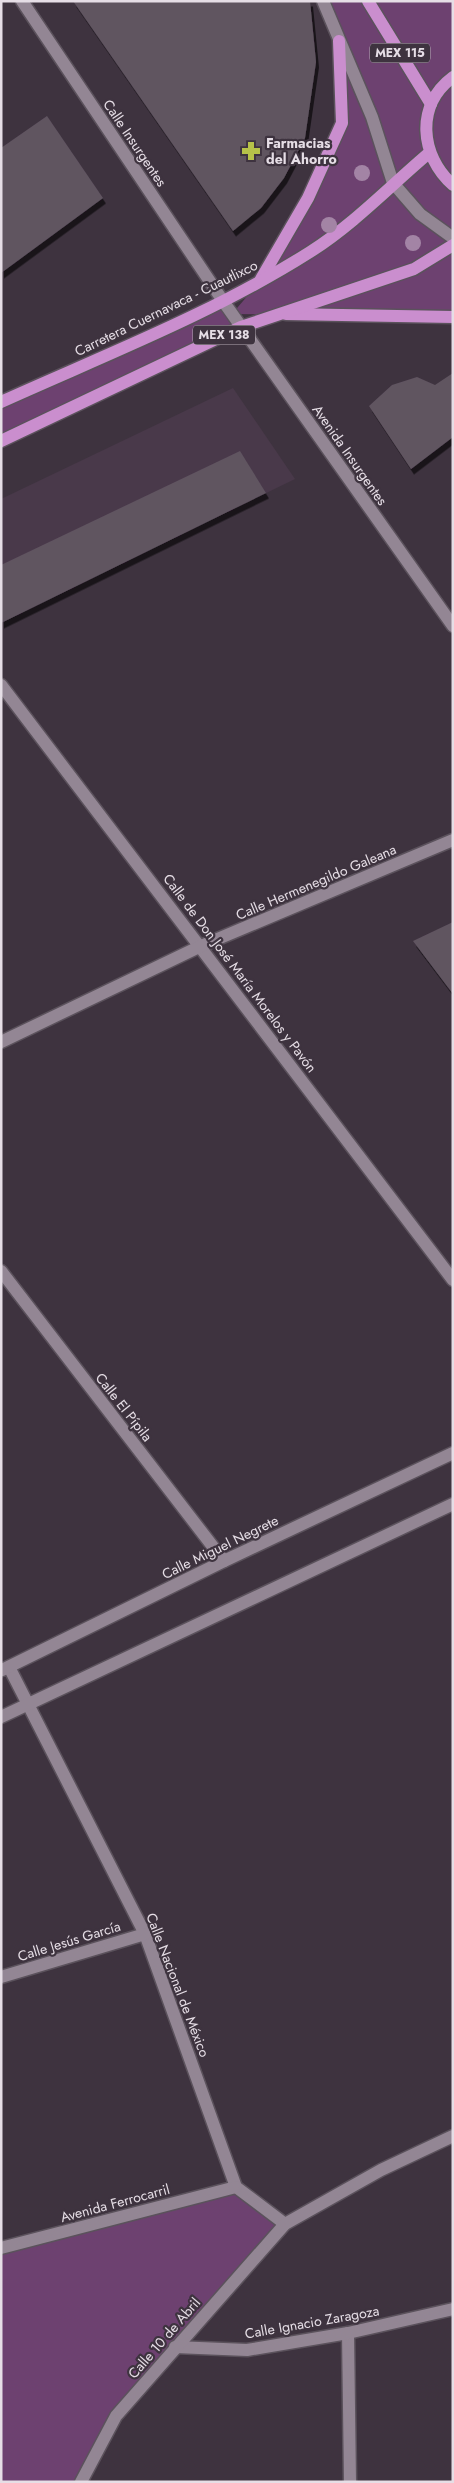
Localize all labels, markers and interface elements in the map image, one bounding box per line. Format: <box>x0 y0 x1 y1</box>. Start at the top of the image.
road number: MEX 115 <box>370 44 430 62</box>
street label: Calle Insurgentes <box>98 95 172 191</box>
place label: Farmacias del Ahorro <box>266 133 337 169</box>
pharmacy icon: Farmacias del Ahorro <box>240 140 262 162</box>
street label: Carretera Cuernavaca - Cuautlixco <box>71 255 261 361</box>
road number: MEX 138 <box>193 326 255 344</box>
street label: Avenida Insurgentes <box>308 401 392 510</box>
street label: Calle Hermenegildo Galeana <box>233 839 399 925</box>
street label: Calle de Don José María Morelos y Pavón <box>158 869 322 1077</box>
street label: Calle El Pípila <box>91 1368 157 1446</box>
street label: Calle Miguel Negrete <box>158 1510 282 1584</box>
street label: Calle Nacional de México <box>141 1910 215 2060</box>
street label: Calle Jesús García <box>15 1916 123 1966</box>
street label: Avenida Ferrocarril <box>58 2179 172 2227</box>
street label: Calle 10 de Abril <box>123 2293 205 2383</box>
street label: Calle Ignacio Zaragoza <box>243 2300 381 2344</box>

